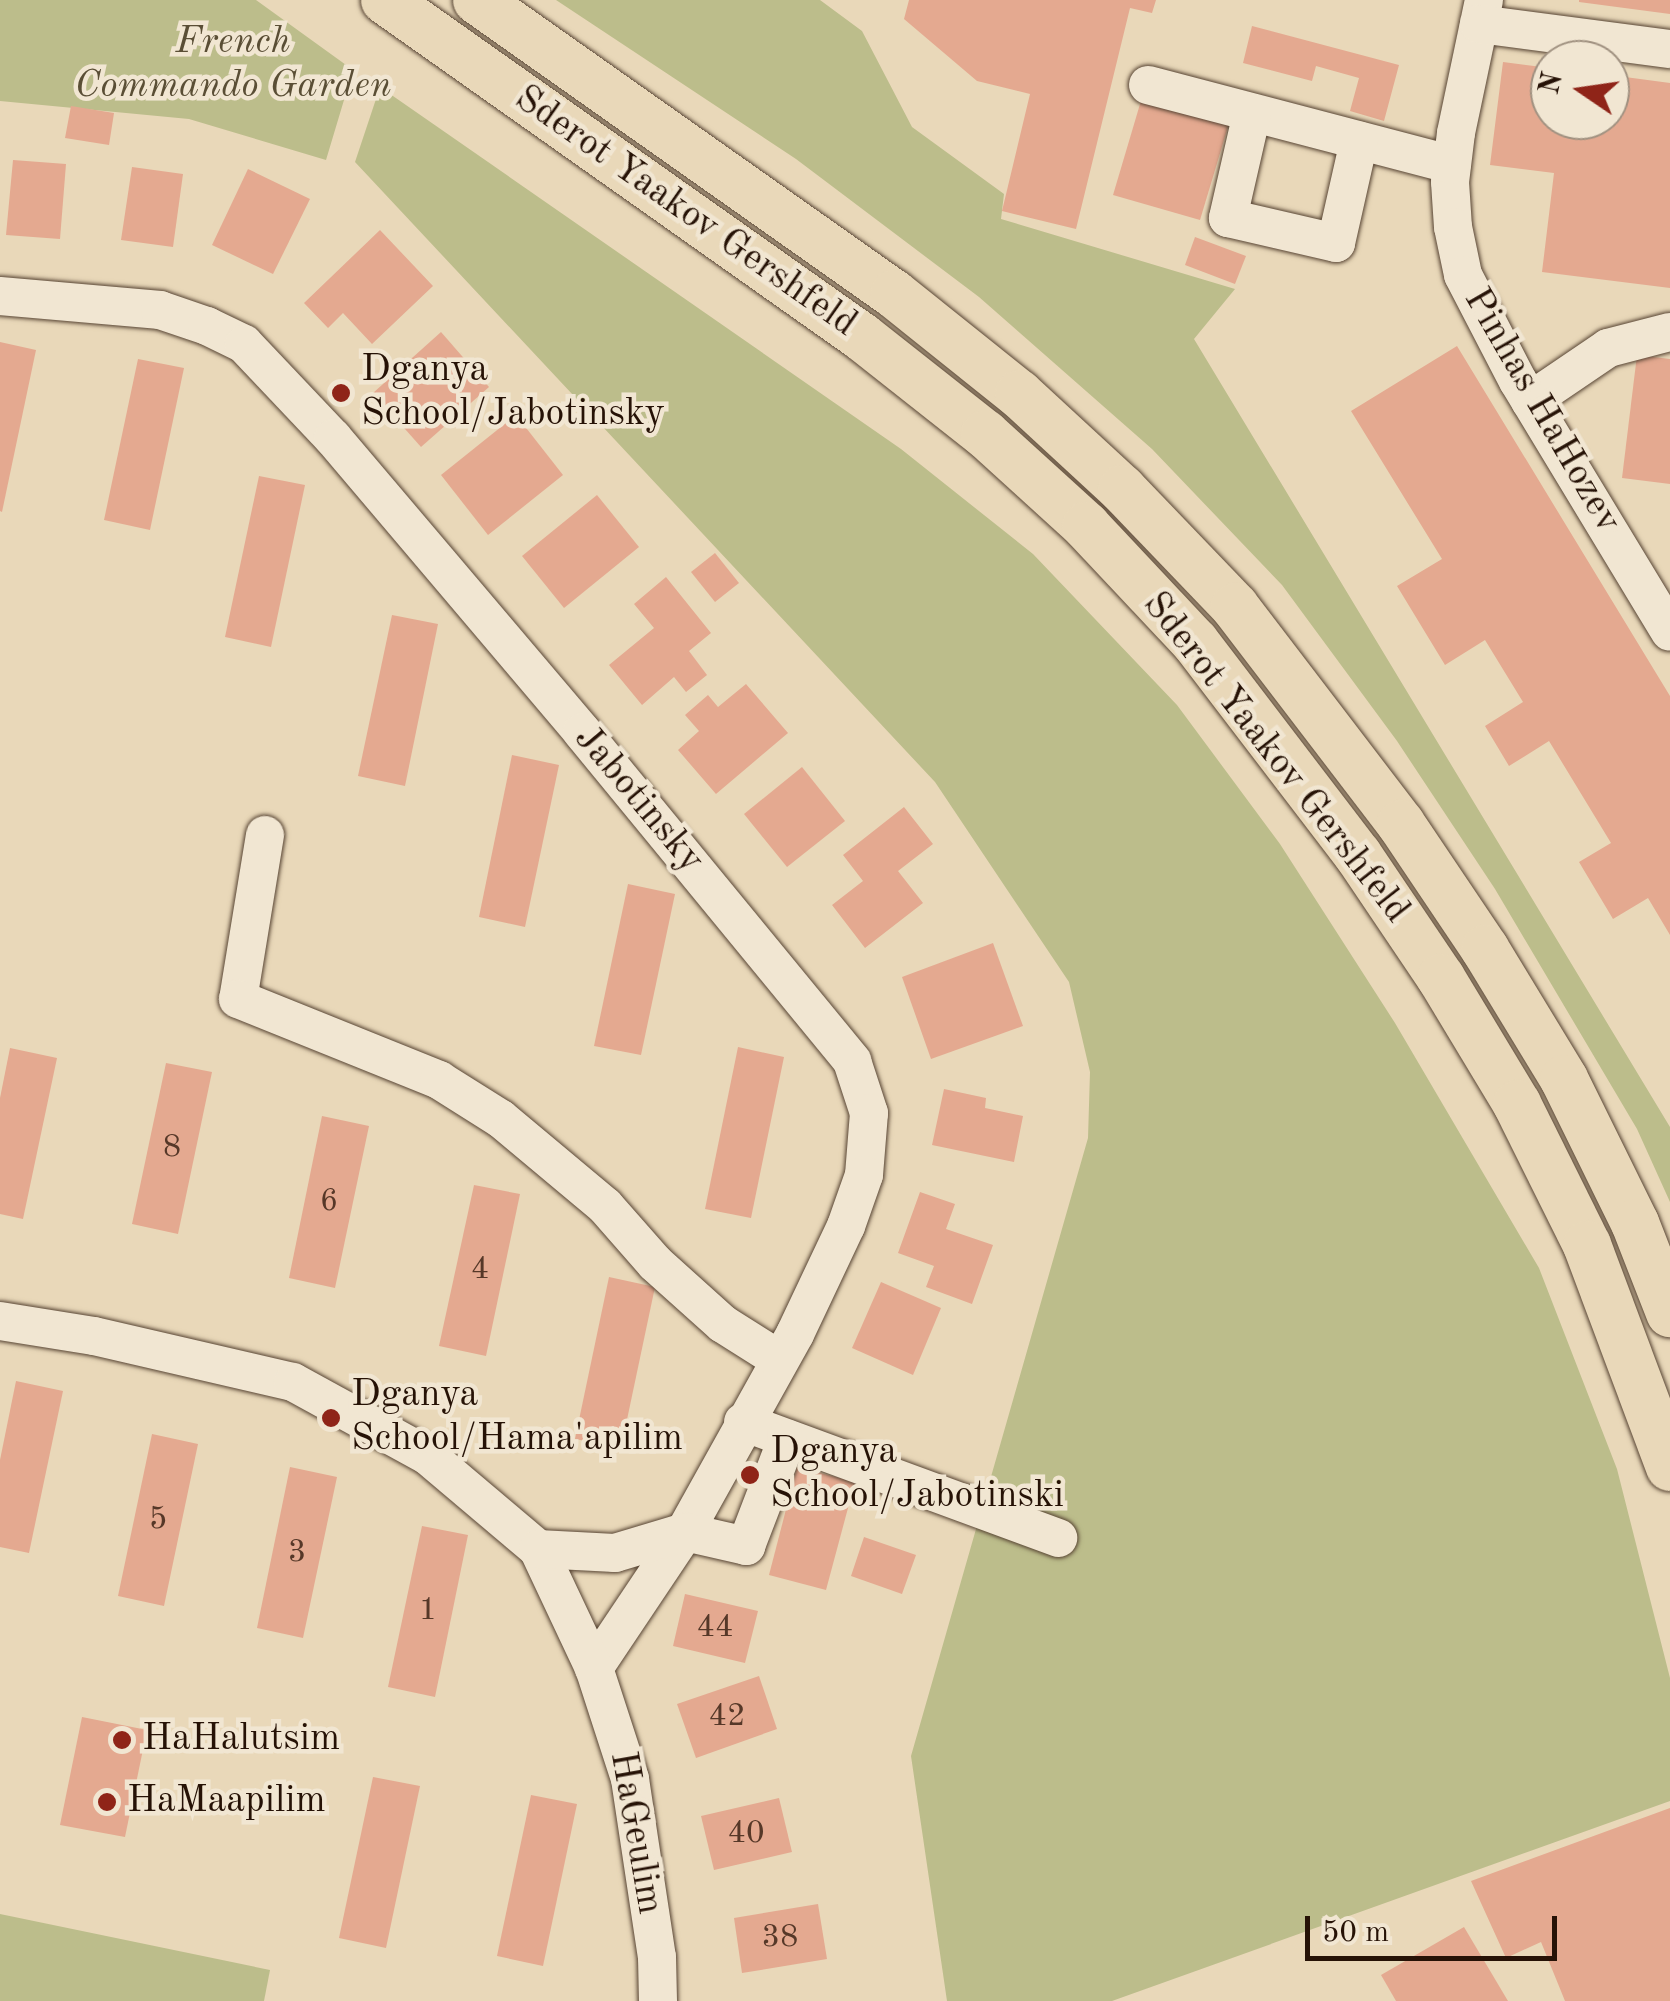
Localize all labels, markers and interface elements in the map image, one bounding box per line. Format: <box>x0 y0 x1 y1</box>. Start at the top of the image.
park label: French Commando Garden <box>75 20 391 110</box>
north arrow <box>1530 40 1630 140</box>
text: N <box>1537 70 1569 97</box>
street label: Sderot Yaakov Gershfeld <box>505 76 865 348</box>
street label: Pinhas HaHozev <box>1452 281 1630 541</box>
place label: Dganya School/Jabotinsky <box>361 348 665 438</box>
marker: Dganya School/Jabotinsky <box>330 382 352 404</box>
street label: Sderot Yaakov Gershfeld <box>1132 583 1418 933</box>
street label: Jabotinsky <box>563 717 713 883</box>
house number: 8 <box>163 1129 181 1167</box>
house number: 6 <box>320 1183 338 1221</box>
house number: 4 <box>471 1251 489 1289</box>
place label: Dganya School/Hama'apilim <box>351 1373 683 1462</box>
marker: Dganya School/Hama'apilim <box>320 1407 342 1429</box>
place label: Dganya School/Jabotinski <box>770 1430 1064 1520</box>
marker: Dganya School/Jabotinski <box>739 1464 761 1486</box>
house number: 5 <box>149 1501 167 1539</box>
house number: 3 <box>288 1534 306 1572</box>
house number: 1 <box>419 1592 437 1630</box>
house number: 44 <box>696 1609 734 1647</box>
house number: 42 <box>708 1698 746 1736</box>
place label: HaHalutsim <box>142 1717 340 1763</box>
marker: HaHalutsim <box>111 1729 133 1751</box>
street label: HaGeulim <box>598 1748 672 1918</box>
place label: HaMaapilim <box>127 1779 326 1825</box>
marker: HaMaapilim <box>96 1791 118 1813</box>
house number: 40 <box>727 1815 765 1853</box>
scale bar <box>1310 1896 1562 1958</box>
text: 50 m <box>1322 1918 1389 1948</box>
house number: 38 <box>761 1919 799 1957</box>

